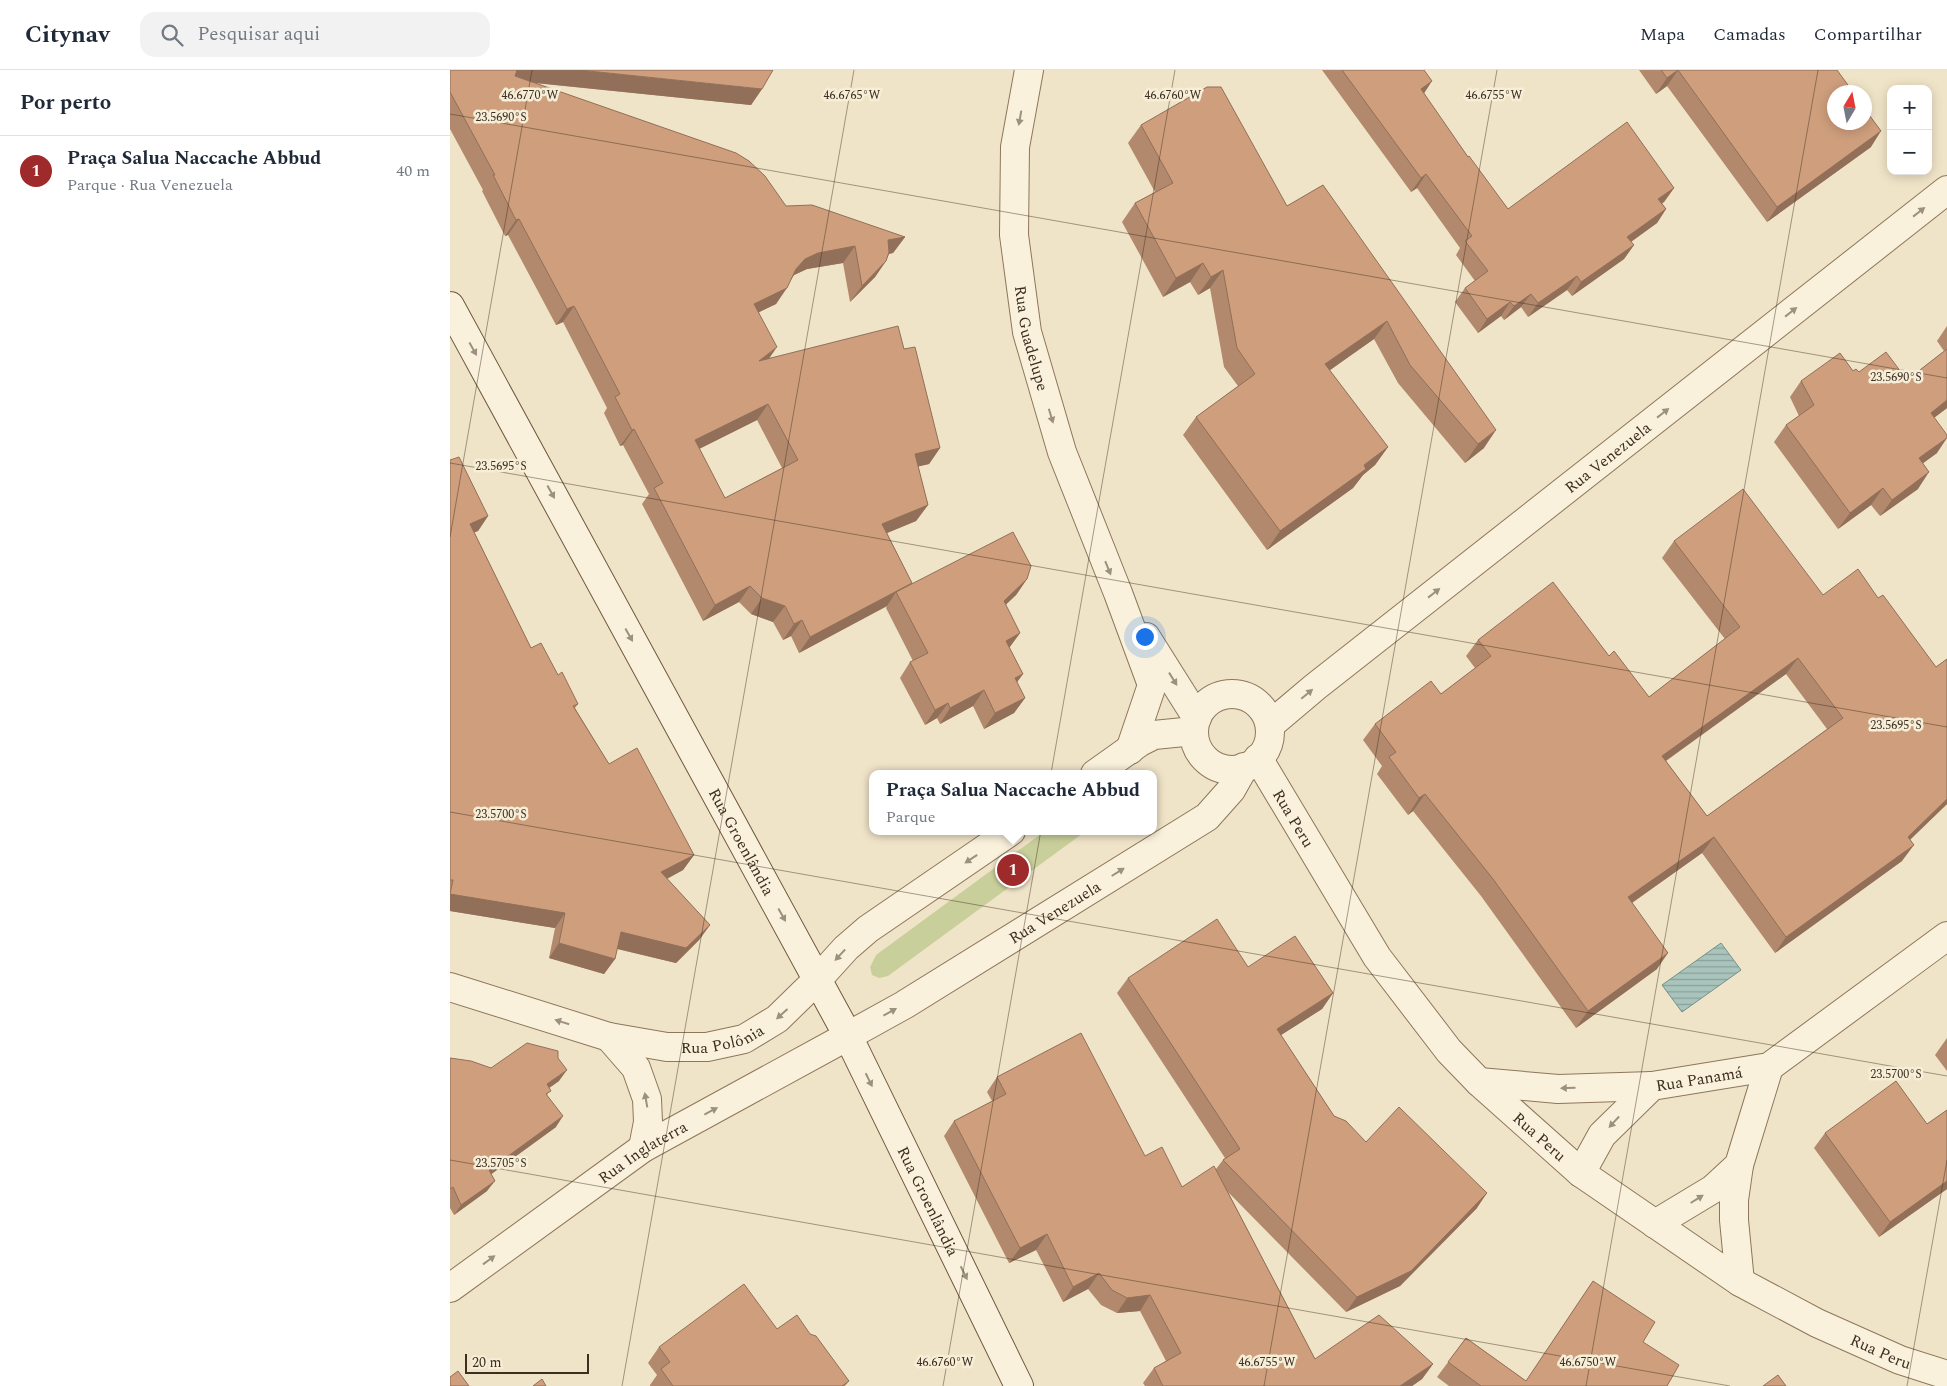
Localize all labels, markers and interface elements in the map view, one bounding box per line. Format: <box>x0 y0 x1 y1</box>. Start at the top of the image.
search box <box>140 12 490 57</box>
text: Citynav <box>25 17 110 53</box>
text: Pesquisar aqui <box>198 20 320 49</box>
icon: search <box>158 21 186 49</box>
text: Mapa <box>1640 21 1685 48</box>
text: Camadas <box>1713 21 1786 48</box>
text: Compartilhar <box>1814 21 1922 48</box>
north arrow <box>1827 85 1872 130</box>
map controls <box>1887 85 1932 175</box>
button: + <box>1887 85 1932 130</box>
text: 46.6770°W <box>502 86 559 105</box>
text: 46.6765°W <box>824 86 881 105</box>
text: 46.6760°W <box>1145 86 1202 105</box>
text: 46.6755°W <box>1466 86 1523 105</box>
text: Por perto <box>20 87 111 119</box>
text: 23.5690°S <box>475 108 527 127</box>
one-way arrow <box>1016 110 1024 126</box>
button: − <box>1887 130 1932 175</box>
text: Praça Salua Naccache Abbud <box>67 144 321 173</box>
text: 1 <box>32 159 40 183</box>
text: 40 m <box>396 159 430 183</box>
text: Parque · Rua Venezuela <box>67 173 233 197</box>
one-way arrow <box>1912 206 1925 217</box>
street label: Rua Guadelupe <box>1008 284 1055 394</box>
one-way arrow <box>1784 307 1797 318</box>
one-way arrow <box>469 343 478 356</box>
text: 23.5690°S <box>1870 368 1922 387</box>
one-way arrow <box>1656 407 1669 418</box>
one-way arrow <box>1047 409 1055 424</box>
street label: Rua Venezuela <box>1560 416 1657 499</box>
text: 23.5695°S <box>475 457 527 476</box>
one-way arrow <box>547 485 555 499</box>
one-way arrow <box>1104 561 1112 576</box>
one-way arrow <box>1427 588 1441 598</box>
your location <box>1132 624 1158 650</box>
one-way arrow <box>625 627 633 642</box>
one-way arrow <box>1168 672 1177 685</box>
one-way arrow <box>1300 688 1313 699</box>
text: 23.5695°S <box>1870 716 1922 735</box>
popup <box>869 770 1157 835</box>
text: Praça Salua Naccache Abbud <box>886 776 1140 805</box>
street label: Rua Groenlândia <box>702 784 780 900</box>
street label: Rua Peru <box>1266 785 1320 852</box>
text: 23.5700°S <box>475 805 527 824</box>
text: Parque <box>886 805 936 829</box>
pin: 1 <box>997 851 1029 889</box>
one-way arrow <box>964 854 978 864</box>
one-way arrow <box>1112 867 1125 877</box>
street label: Rua Venezuela <box>1004 875 1106 950</box>
one-way arrow <box>778 908 786 923</box>
one-way arrow <box>834 948 846 960</box>
one-way arrow <box>776 1008 789 1019</box>
one-way arrow <box>883 1008 898 1016</box>
one-way arrow <box>555 1018 570 1026</box>
street label: Rua Polônia <box>681 1018 769 1060</box>
street label: Rua Panamá <box>1654 1060 1744 1098</box>
text: 23.5700°S <box>1870 1065 1922 1084</box>
one-way arrow <box>866 1073 874 1087</box>
one-way arrow <box>1560 1085 1576 1093</box>
one-way arrow <box>641 1091 649 1107</box>
one-way arrow <box>704 1107 719 1115</box>
street label: Rua Peru <box>1507 1107 1571 1167</box>
street label: Rua Inglaterra <box>593 1115 692 1190</box>
one-way arrow <box>1608 1116 1620 1128</box>
street label: Rua Groenlândia <box>891 1142 965 1260</box>
text: 23.5705°S <box>475 1154 527 1173</box>
one-way arrow <box>1690 1194 1704 1204</box>
one-way arrow <box>482 1254 495 1265</box>
one-way arrow <box>960 1266 968 1280</box>
street label: Rua Peru <box>1846 1328 1914 1376</box>
scale bar <box>465 1351 589 1374</box>
text: 20 m <box>472 1352 502 1373</box>
text: 46.6760°W <box>917 1353 974 1372</box>
text: 46.6755°W <box>1239 1353 1296 1372</box>
text: 46.6750°W <box>1560 1353 1617 1372</box>

